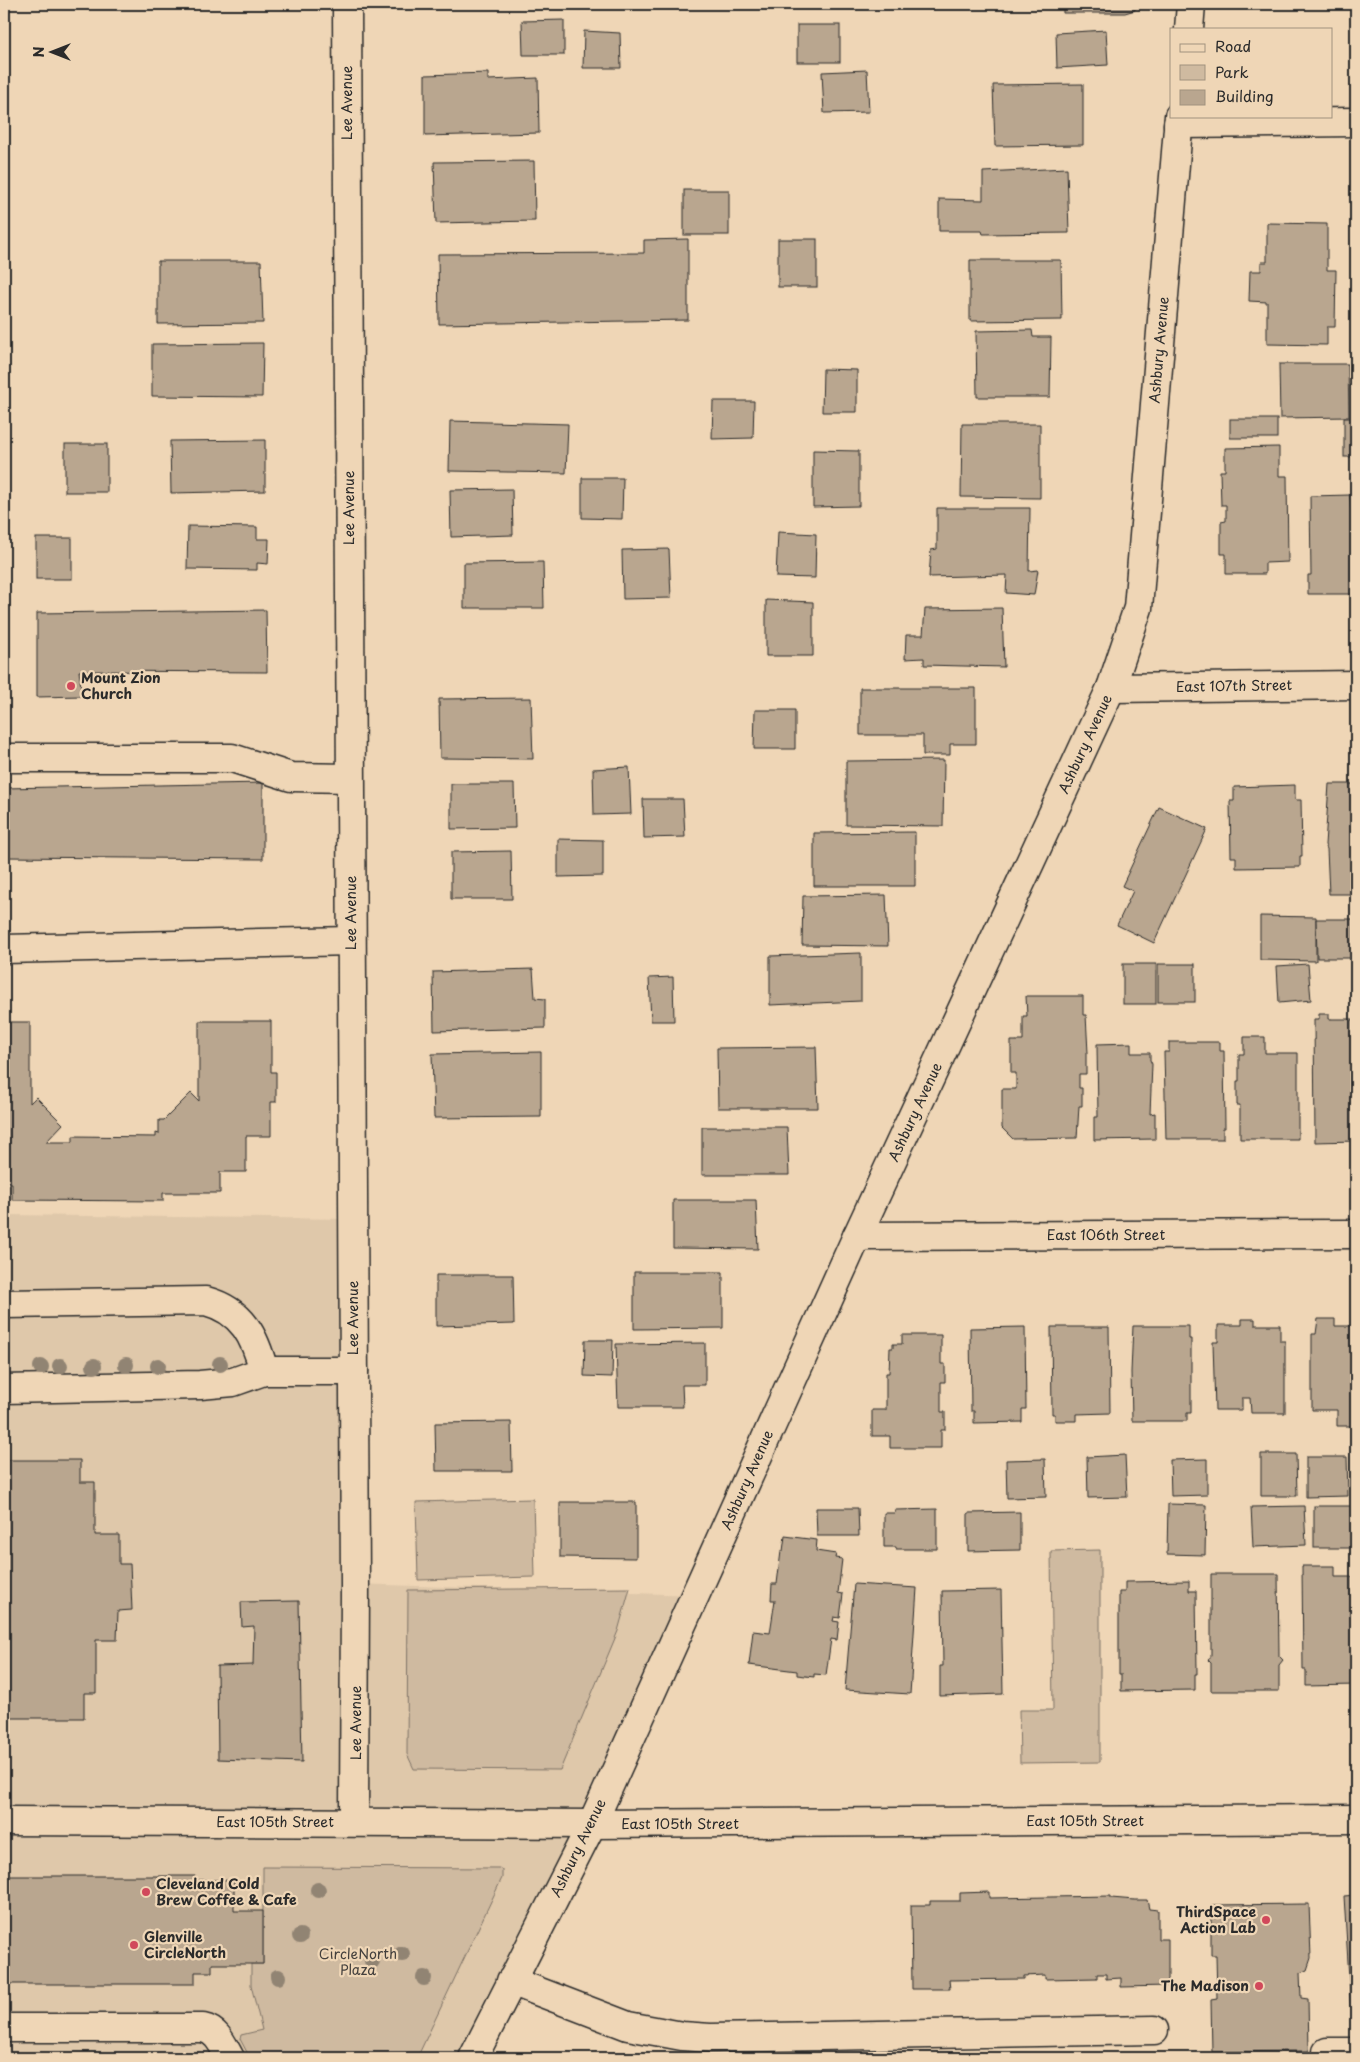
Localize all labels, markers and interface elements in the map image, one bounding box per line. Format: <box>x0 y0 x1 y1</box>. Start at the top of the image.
north arrow <box>28 28 78 78</box>
legend <box>1170 28 1332 118</box>
text: Road <box>1215 34 1251 57</box>
text: N <box>28 46 49 58</box>
text: Park <box>1215 60 1249 83</box>
street label: Lee Avenue <box>336 65 357 140</box>
text: Building <box>1215 84 1274 107</box>
street label: Ashbury Avenue <box>1143 295 1174 404</box>
street label: Lee Avenue <box>338 470 359 545</box>
place label: Mount Zion Church <box>81 667 161 704</box>
street label: East 107th Street <box>1176 674 1293 697</box>
marker: Mount Zion Church <box>65 680 77 692</box>
street label: Ashbury Avenue <box>1052 690 1117 797</box>
street label: Lee Avenue <box>340 875 361 950</box>
street label: Ashbury Avenue <box>882 1058 947 1165</box>
street label: East 106th Street <box>1047 1224 1165 1245</box>
street label: Lee Avenue <box>342 1280 363 1355</box>
street label: Ashbury Avenue <box>715 1426 778 1533</box>
street label: Lee Avenue <box>345 1685 366 1760</box>
street label: Ashbury Avenue <box>545 1795 611 1901</box>
street label: East 105th Street <box>1026 1810 1144 1831</box>
street label: East 105th Street <box>216 1811 334 1832</box>
street label: East 105th Street <box>621 1813 739 1834</box>
place label: Cleveland Cold Brew Coffee & Cafe <box>156 1873 297 1910</box>
marker: Cleveland Cold Brew Coffee & Cafe <box>140 1886 152 1898</box>
place label: ThirdSpace Action Lab <box>1176 1901 1256 1938</box>
marker: ThirdSpace Action Lab <box>1260 1914 1272 1926</box>
place label: Glenville CircleNorth <box>144 1926 226 1963</box>
marker: Glenville CircleNorth <box>128 1939 140 1951</box>
park label: CircleNorth Plaza <box>319 1943 397 1980</box>
place label: The Madison <box>1161 1975 1249 1996</box>
marker: The Madison <box>1253 1980 1265 1992</box>

